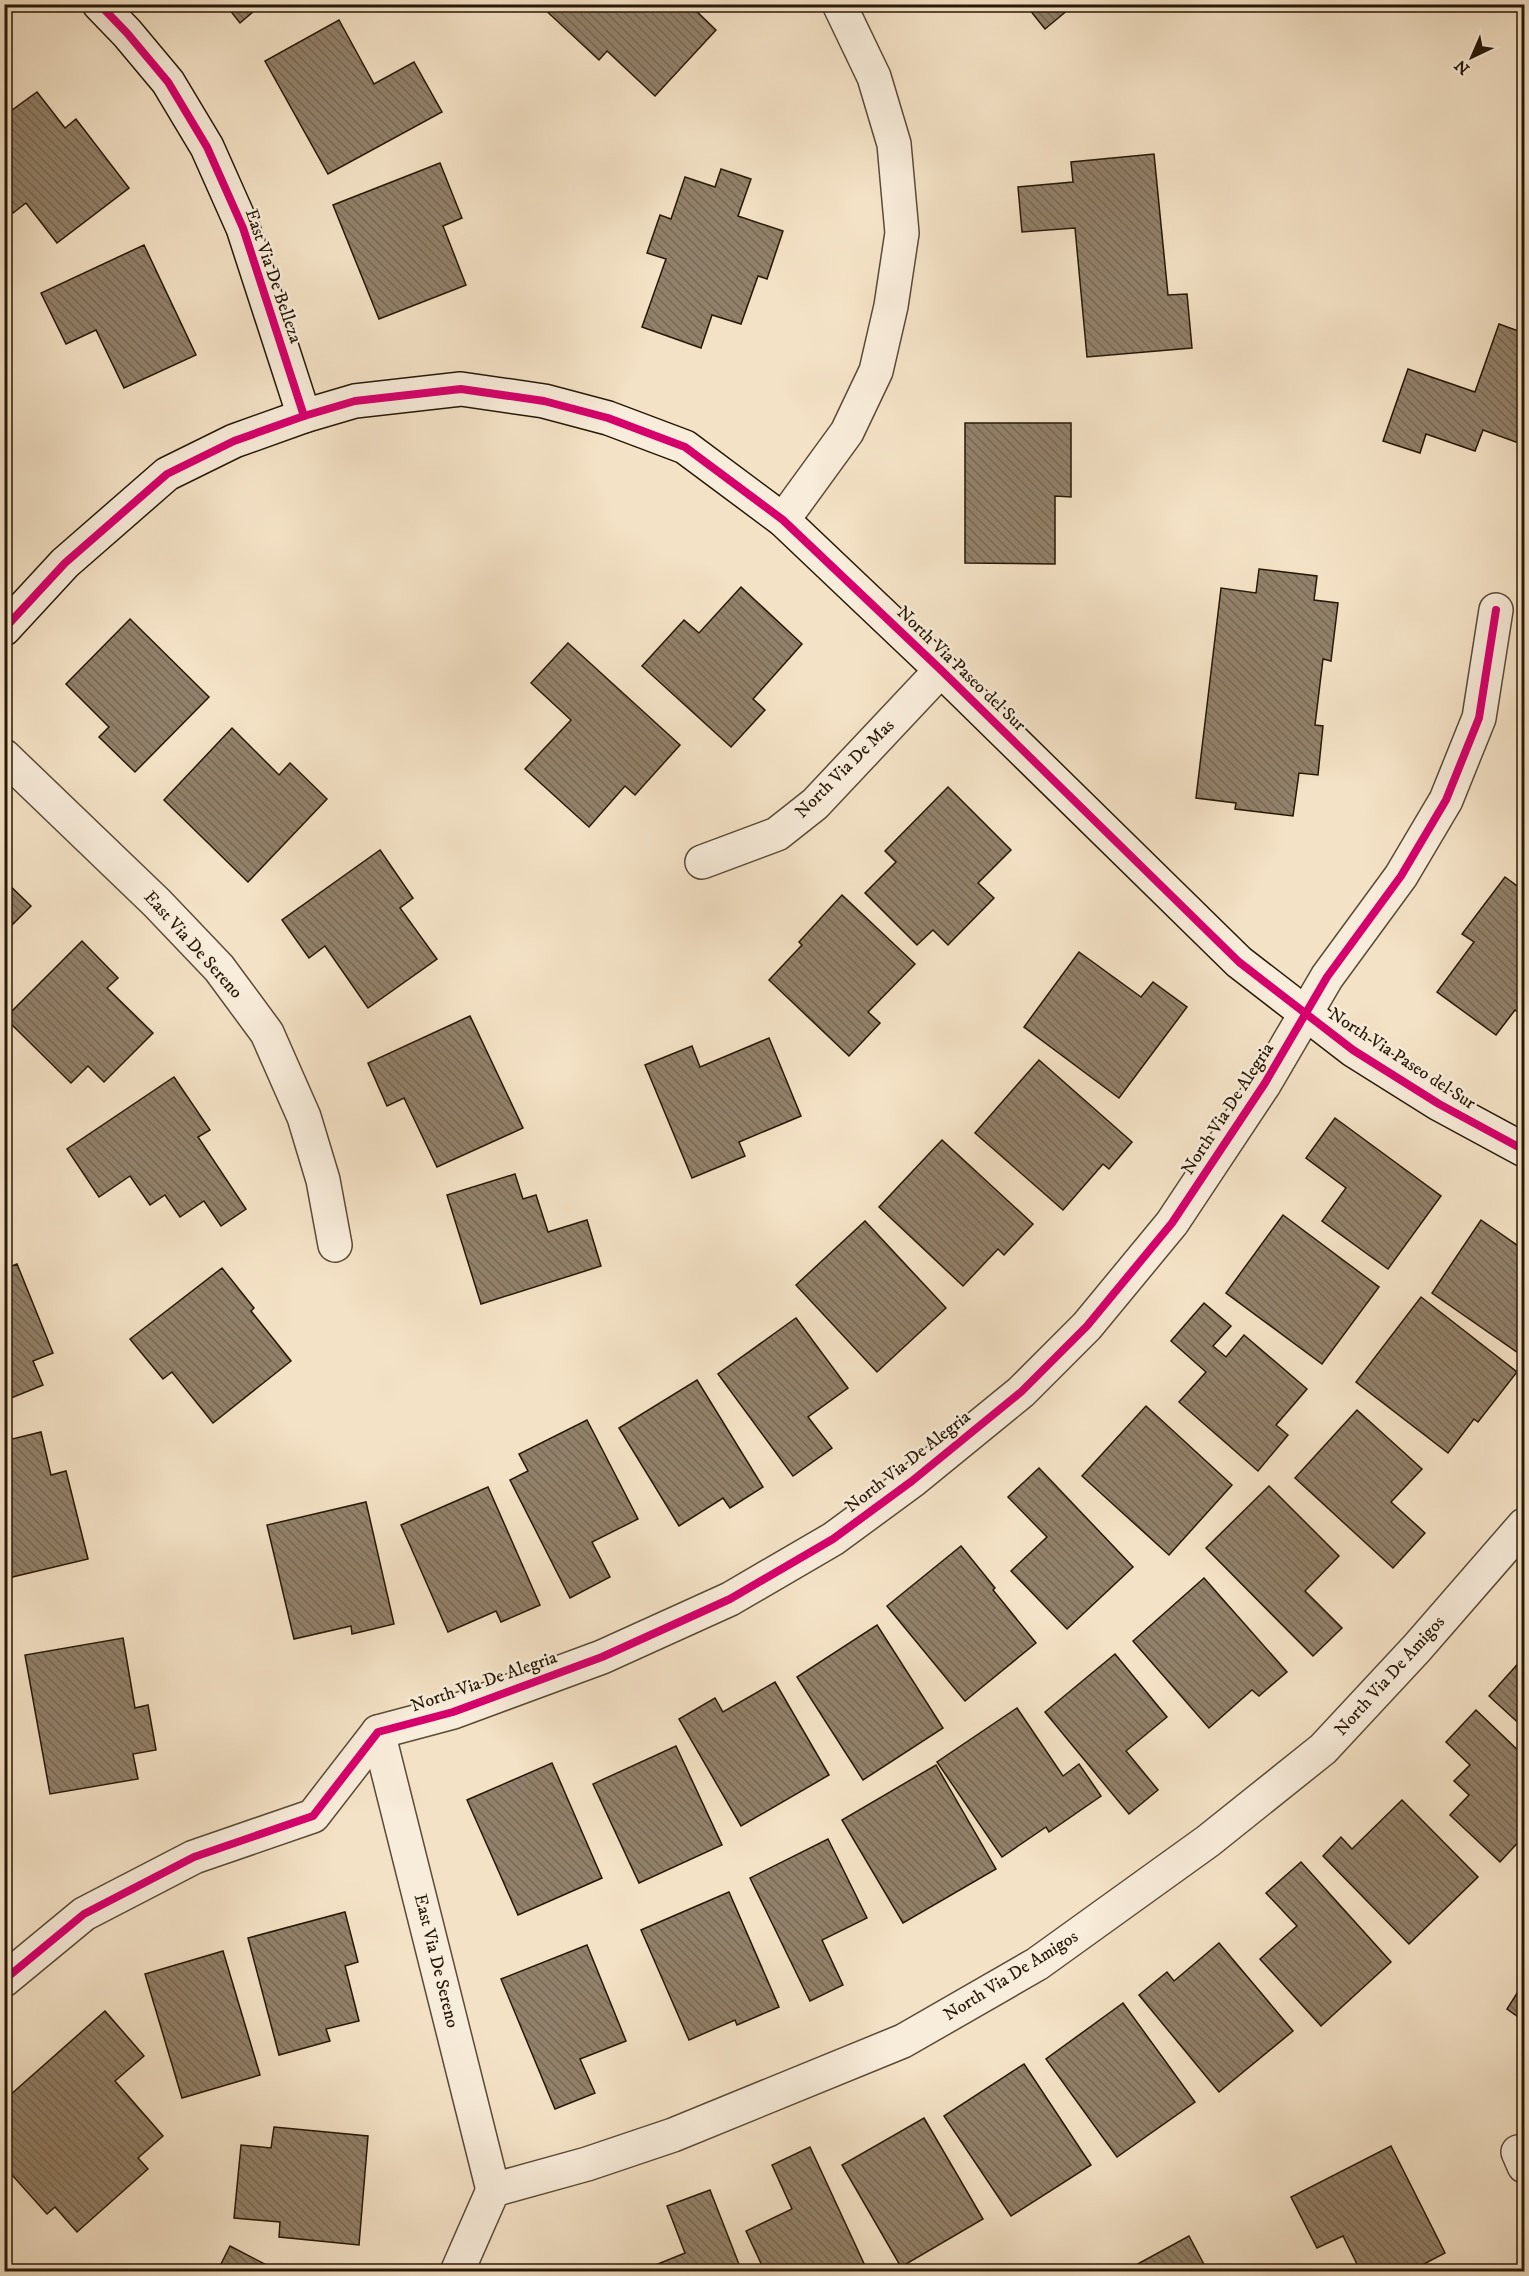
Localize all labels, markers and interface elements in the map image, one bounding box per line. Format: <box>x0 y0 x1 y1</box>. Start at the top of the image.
north arrow <box>1442 27 1502 87</box>
text: N <box>1451 55 1474 79</box>
street label: East Via De Belleza <box>240 206 306 346</box>
street label: North Via Paseo del Sur <box>892 602 1030 737</box>
street label: North Via De Mas <box>791 715 899 823</box>
street label: East Via De Sereno <box>139 887 247 1004</box>
street label: North Via Paseo del Sur <box>1324 1003 1480 1115</box>
street label: North Via De Alegria <box>1177 1039 1279 1179</box>
street label: North Via De Alegria <box>841 1406 975 1518</box>
street label: North Via De Amigos <box>1330 1611 1450 1741</box>
street label: North Via De Alegria <box>408 1647 560 1717</box>
street label: East Via De Sereno <box>409 1892 463 2031</box>
street label: North Via De Amigos <box>940 1926 1082 2026</box>

